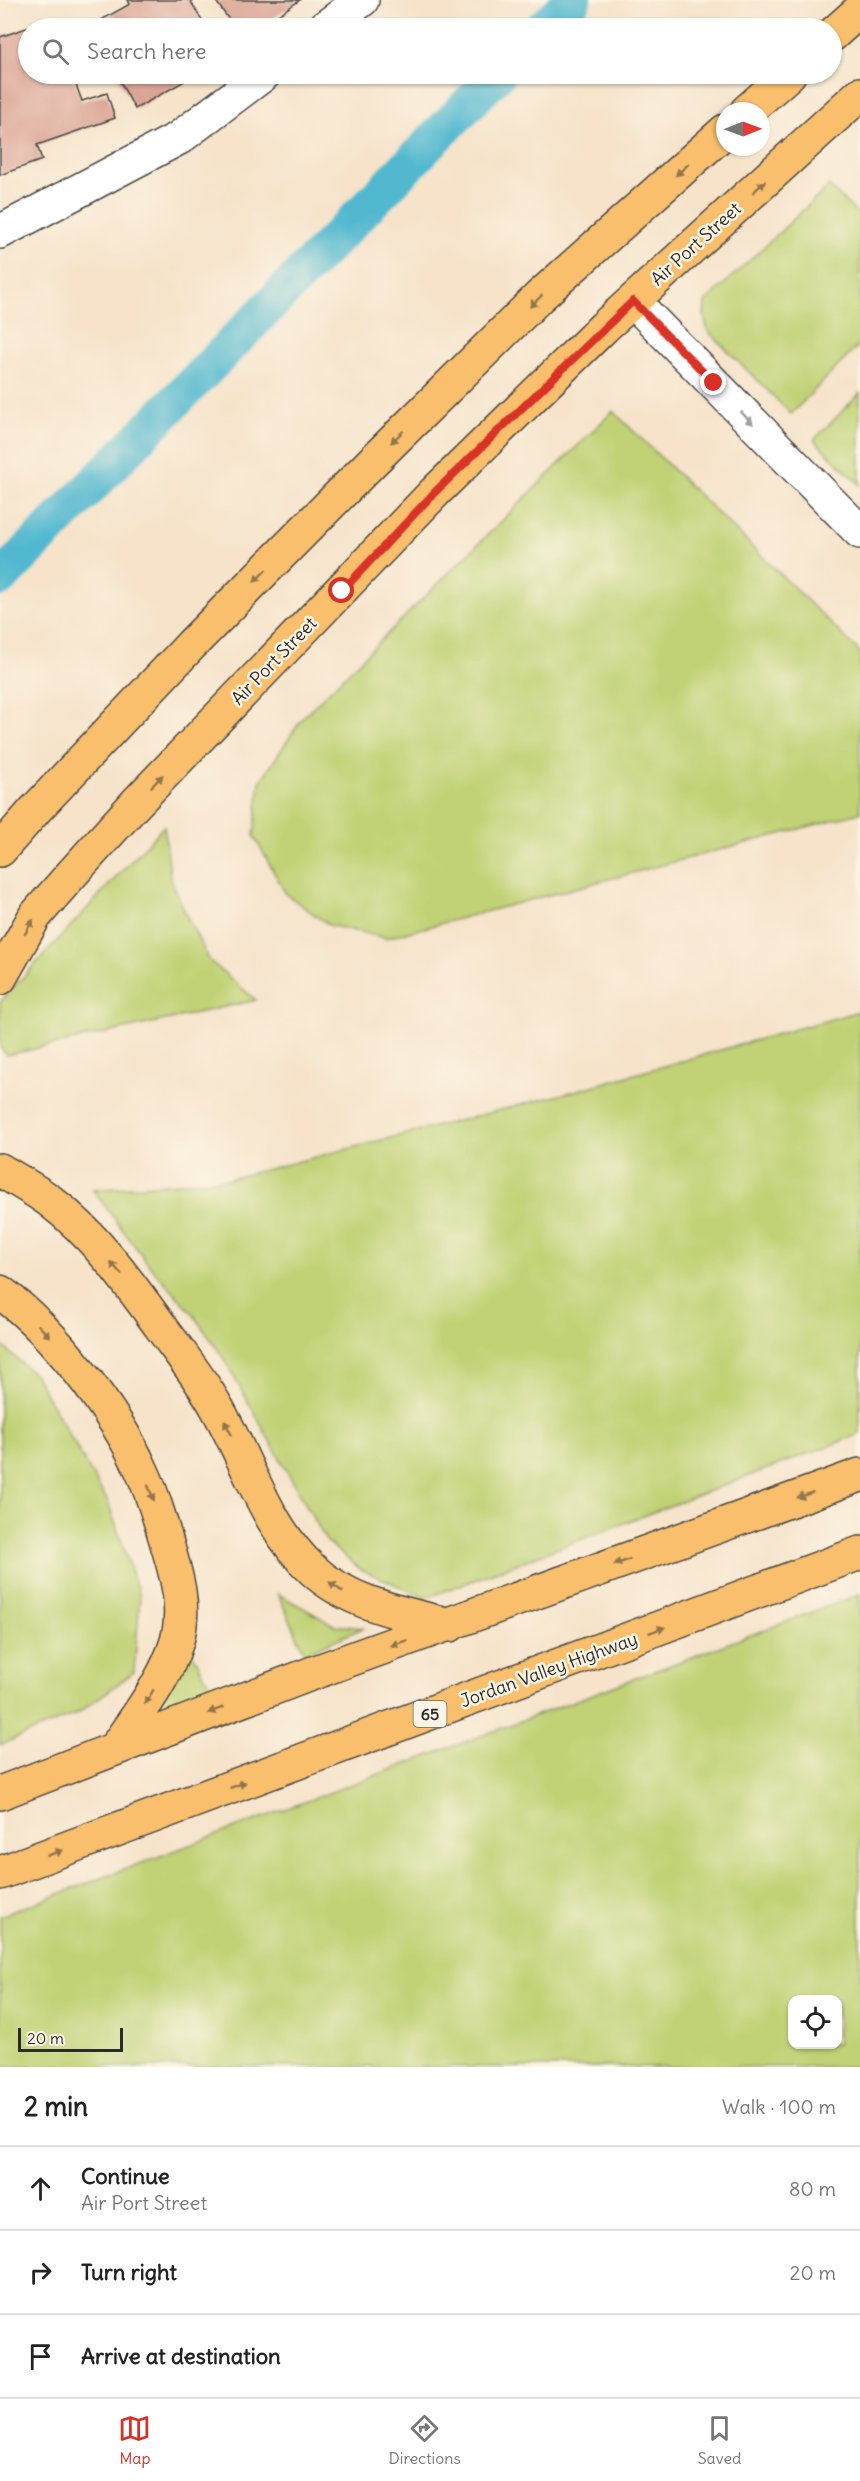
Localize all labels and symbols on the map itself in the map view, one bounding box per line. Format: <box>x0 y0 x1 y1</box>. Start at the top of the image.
north arrow <box>716 102 770 156</box>
one-way arrow <box>674 163 689 177</box>
one-way arrow <box>752 180 766 194</box>
street label: Air Port Street <box>646 197 746 290</box>
one-way arrow <box>530 293 544 307</box>
route end <box>700 369 726 395</box>
one-way arrow <box>740 410 754 424</box>
one-way arrow <box>389 430 404 444</box>
one-way arrow <box>253 568 267 583</box>
route start <box>328 577 354 603</box>
street label: Air Port Street <box>226 612 321 709</box>
one-way arrow <box>150 774 164 788</box>
one-way arrow <box>23 919 34 935</box>
one-way arrow <box>110 1260 123 1276</box>
one-way arrow <box>36 1323 50 1337</box>
one-way arrow <box>223 1419 233 1437</box>
one-way arrow <box>146 1484 156 1502</box>
one-way arrow <box>796 1491 814 1500</box>
one-way arrow <box>613 1558 631 1567</box>
one-way arrow <box>328 1581 343 1593</box>
one-way arrow <box>648 1625 666 1635</box>
street label: Jordan Valley Highway <box>457 1627 641 1712</box>
one-way arrow <box>390 1638 408 1648</box>
one-way arrow <box>143 1689 154 1705</box>
road number: 65 <box>414 1701 446 1727</box>
one-way arrow <box>207 1705 225 1715</box>
one-way arrow <box>229 1780 247 1789</box>
one-way arrow <box>46 1847 64 1857</box>
scale bar <box>18 2025 123 2052</box>

